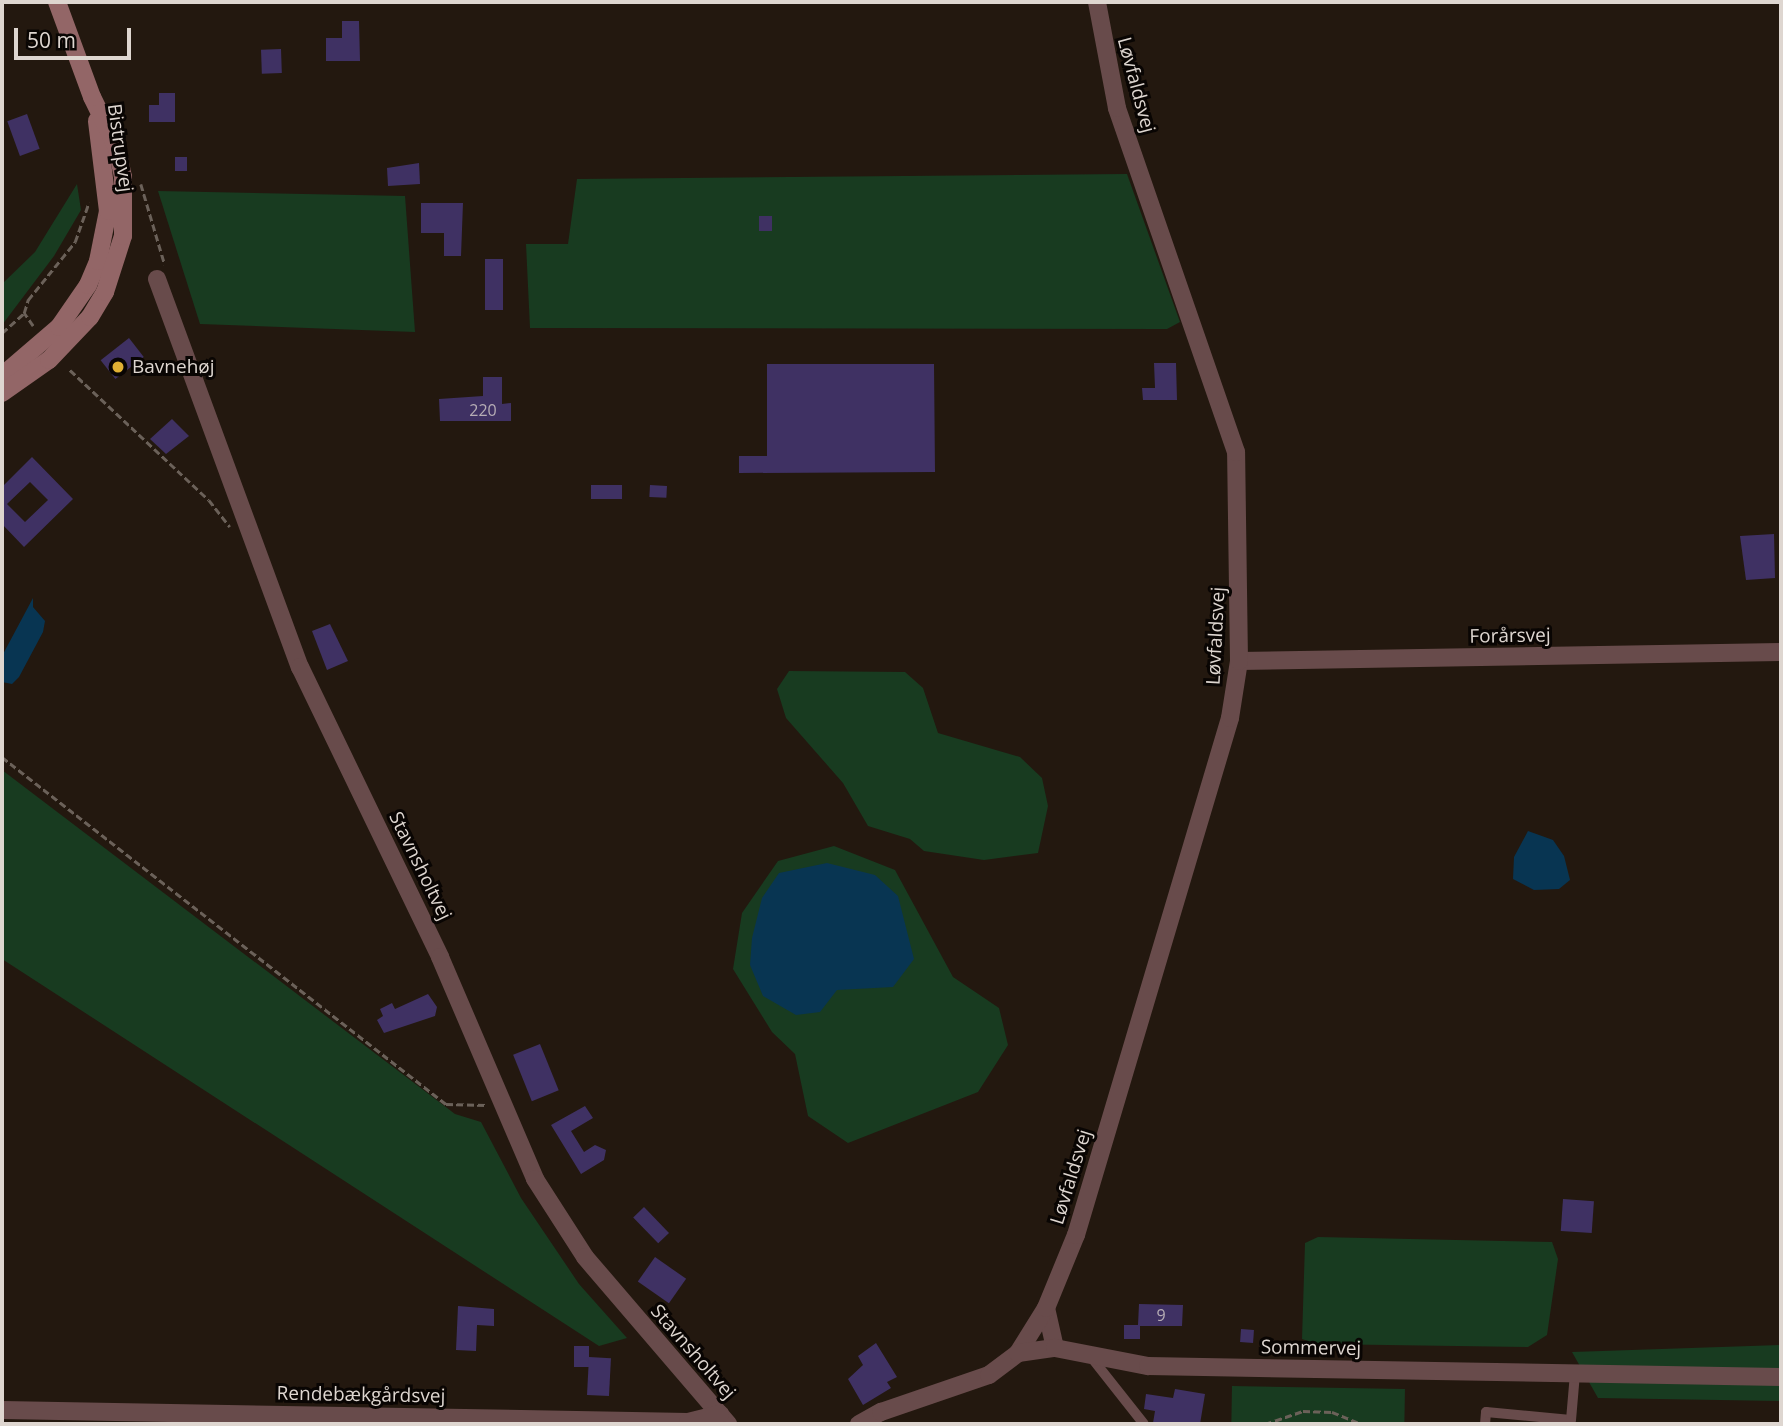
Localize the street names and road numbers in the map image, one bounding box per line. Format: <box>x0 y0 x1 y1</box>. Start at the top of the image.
street label: Løvfaldsvej <box>1112 35 1160 135</box>
street label: Bistrupvej <box>103 102 137 194</box>
street label: Løvfaldsvej <box>1202 586 1230 686</box>
street label: Forårsvej <box>1469 624 1551 648</box>
street label: Stavnsholtvej <box>384 808 456 924</box>
street label: Løvfaldsvej <box>1046 1127 1096 1227</box>
street label: Stavnsholtvej <box>646 1300 740 1404</box>
street label: Sommervej <box>1261 1336 1361 1360</box>
street label: Rendebækgårdsvej <box>277 1382 445 1408</box>

